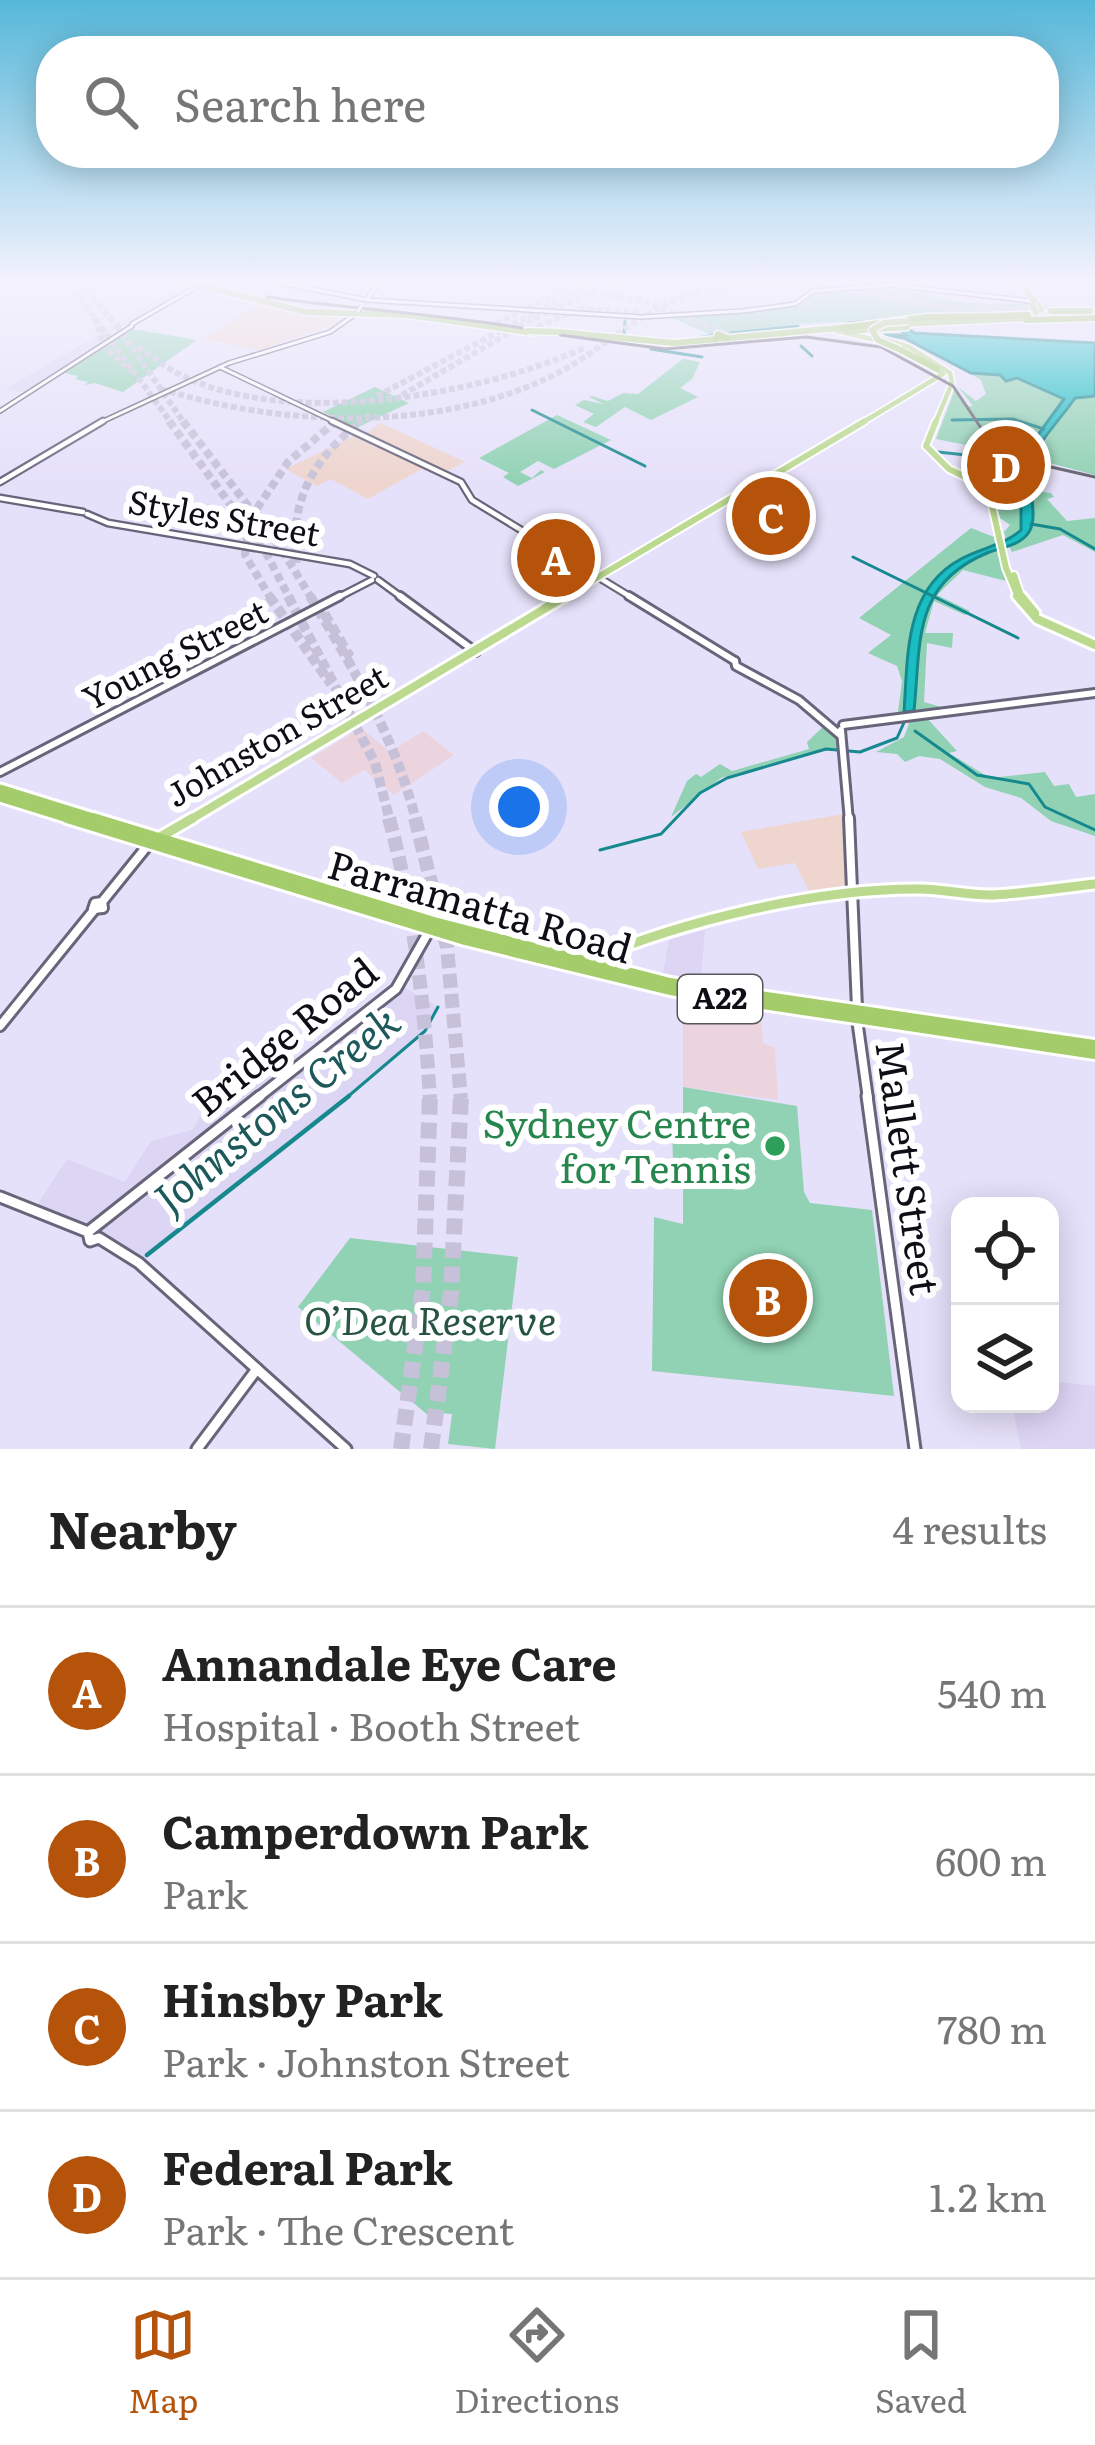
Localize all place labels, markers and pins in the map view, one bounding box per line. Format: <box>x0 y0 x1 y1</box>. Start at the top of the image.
pin: D <box>967 420 1045 510</box>
pin: C <box>732 471 810 561</box>
pin: A <box>517 513 595 603</box>
place label: Sydney Centre for Tennis <box>483 1092 751 1195</box>
marker: Sydney Centre for Tennis <box>762 1133 788 1159</box>
pin: B <box>729 1253 807 1343</box>

